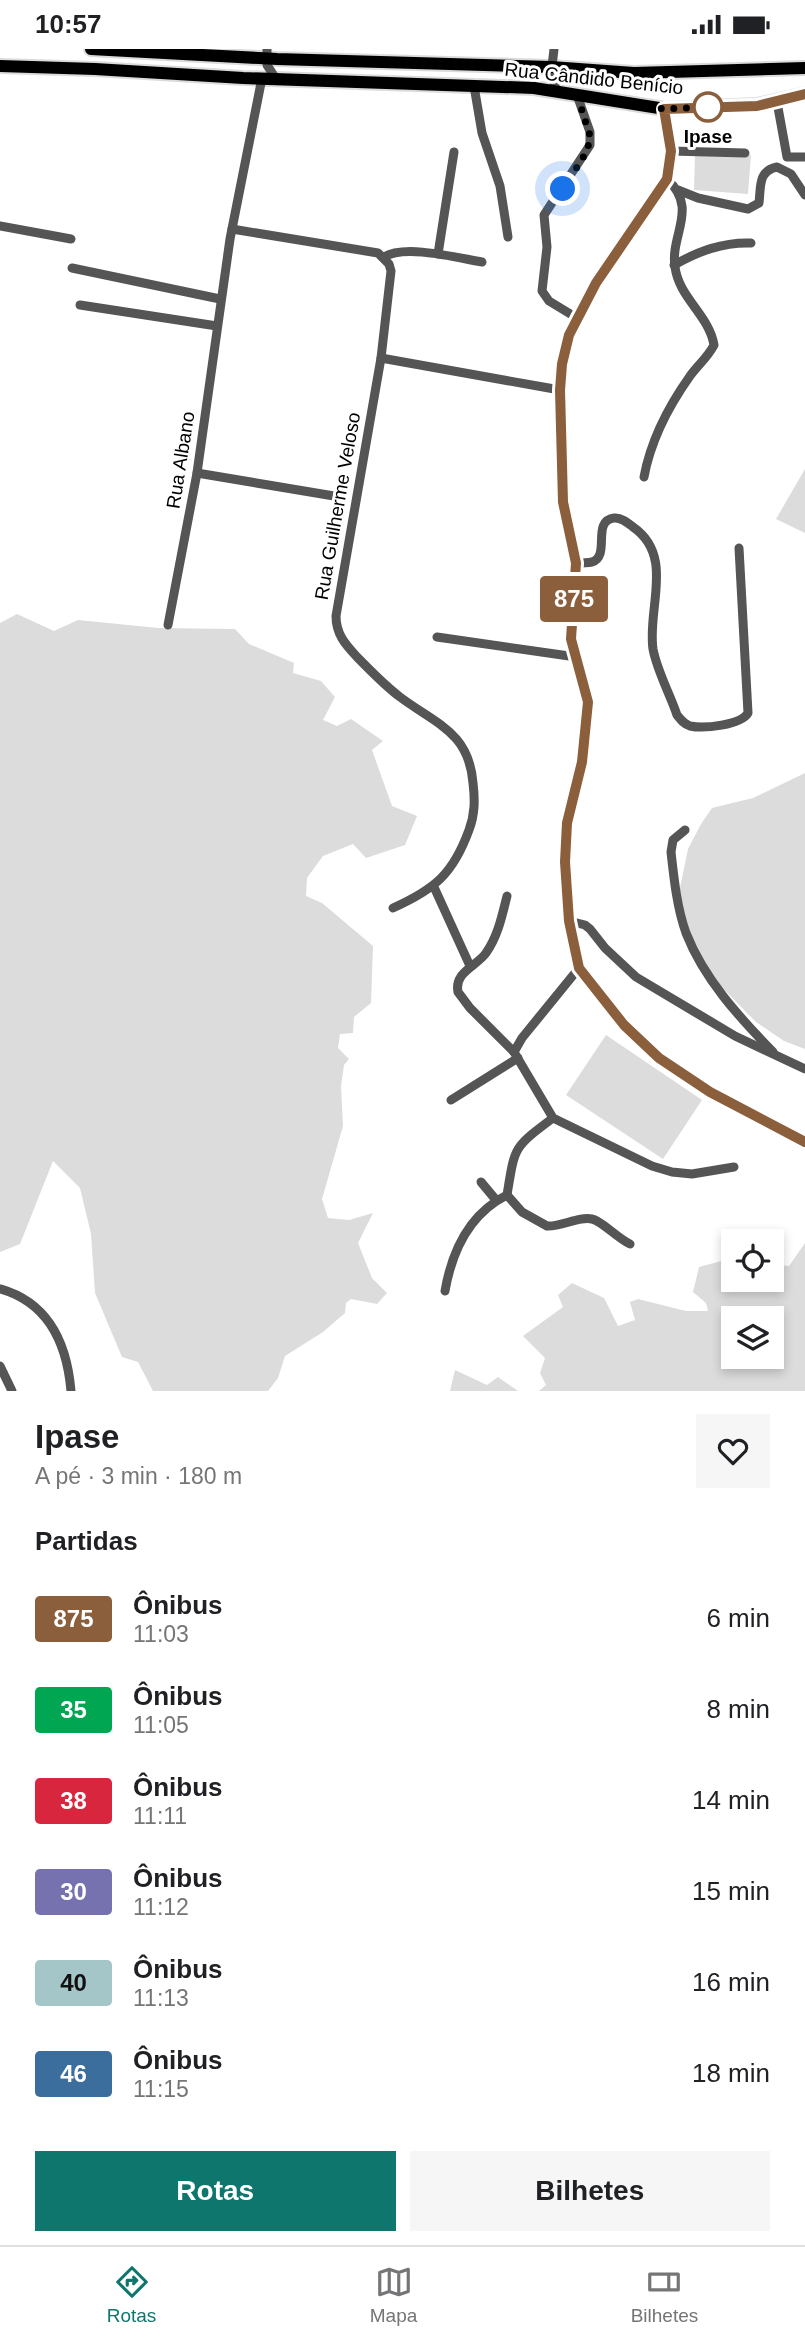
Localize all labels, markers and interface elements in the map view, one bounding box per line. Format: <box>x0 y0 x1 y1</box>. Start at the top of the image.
text: 10:57 <box>35 9 102 39</box>
street label: Rua Cândido Benício <box>504 59 684 98</box>
marker: Ipase <box>693 92 723 122</box>
place label: Ipase <box>684 126 732 147</box>
your location <box>545 171 580 206</box>
street label: Rua Albano <box>162 410 199 510</box>
street label: Rua Guilherme Veloso <box>311 411 364 602</box>
line badge: 875 <box>534 576 614 622</box>
text: 875 <box>554 585 594 612</box>
map controls <box>721 1229 784 1369</box>
button: locate <box>721 1229 784 1292</box>
button: layers <box>721 1306 784 1369</box>
button: heart <box>696 1414 770 1488</box>
text: Ipase <box>35 1418 119 1455</box>
text: A pé · 3 min · 180 m <box>35 1463 242 1489</box>
text: Partidas <box>35 1526 138 1556</box>
text: Ônibus <box>133 1590 223 1620</box>
text: 6 min <box>706 1603 770 1633</box>
text: 875 <box>53 1605 94 1632</box>
text: 11:03 <box>133 1621 189 1647</box>
text: Ônibus <box>133 1681 223 1711</box>
text: 8 min <box>706 1694 770 1724</box>
text: 35 <box>60 1696 87 1723</box>
text: 11:05 <box>133 1712 189 1738</box>
text: Ônibus <box>133 1772 223 1802</box>
text: 14 min <box>692 1785 770 1815</box>
text: 38 <box>60 1787 87 1814</box>
text: 11:11 <box>133 1803 187 1829</box>
text: Ônibus <box>133 1863 223 1893</box>
text: 15 min <box>692 1876 770 1906</box>
text: 30 <box>60 1878 87 1905</box>
text: 11:12 <box>133 1894 189 1920</box>
text: Ônibus <box>133 1954 223 1984</box>
text: 16 min <box>692 1967 770 1997</box>
text: 40 <box>60 1969 87 1996</box>
text: 11:13 <box>133 1985 189 2011</box>
text: Ônibus <box>133 2045 223 2075</box>
text: 18 min <box>692 2058 770 2088</box>
text: 46 <box>60 2060 87 2087</box>
text: 11:15 <box>133 2076 189 2102</box>
button: Rotas <box>35 2151 396 2231</box>
button: Bilhetes <box>410 2151 770 2231</box>
tab: Rotas <box>107 2263 156 2327</box>
tab: Mapa <box>370 2263 417 2327</box>
tab: Bilhetes <box>631 2263 698 2327</box>

